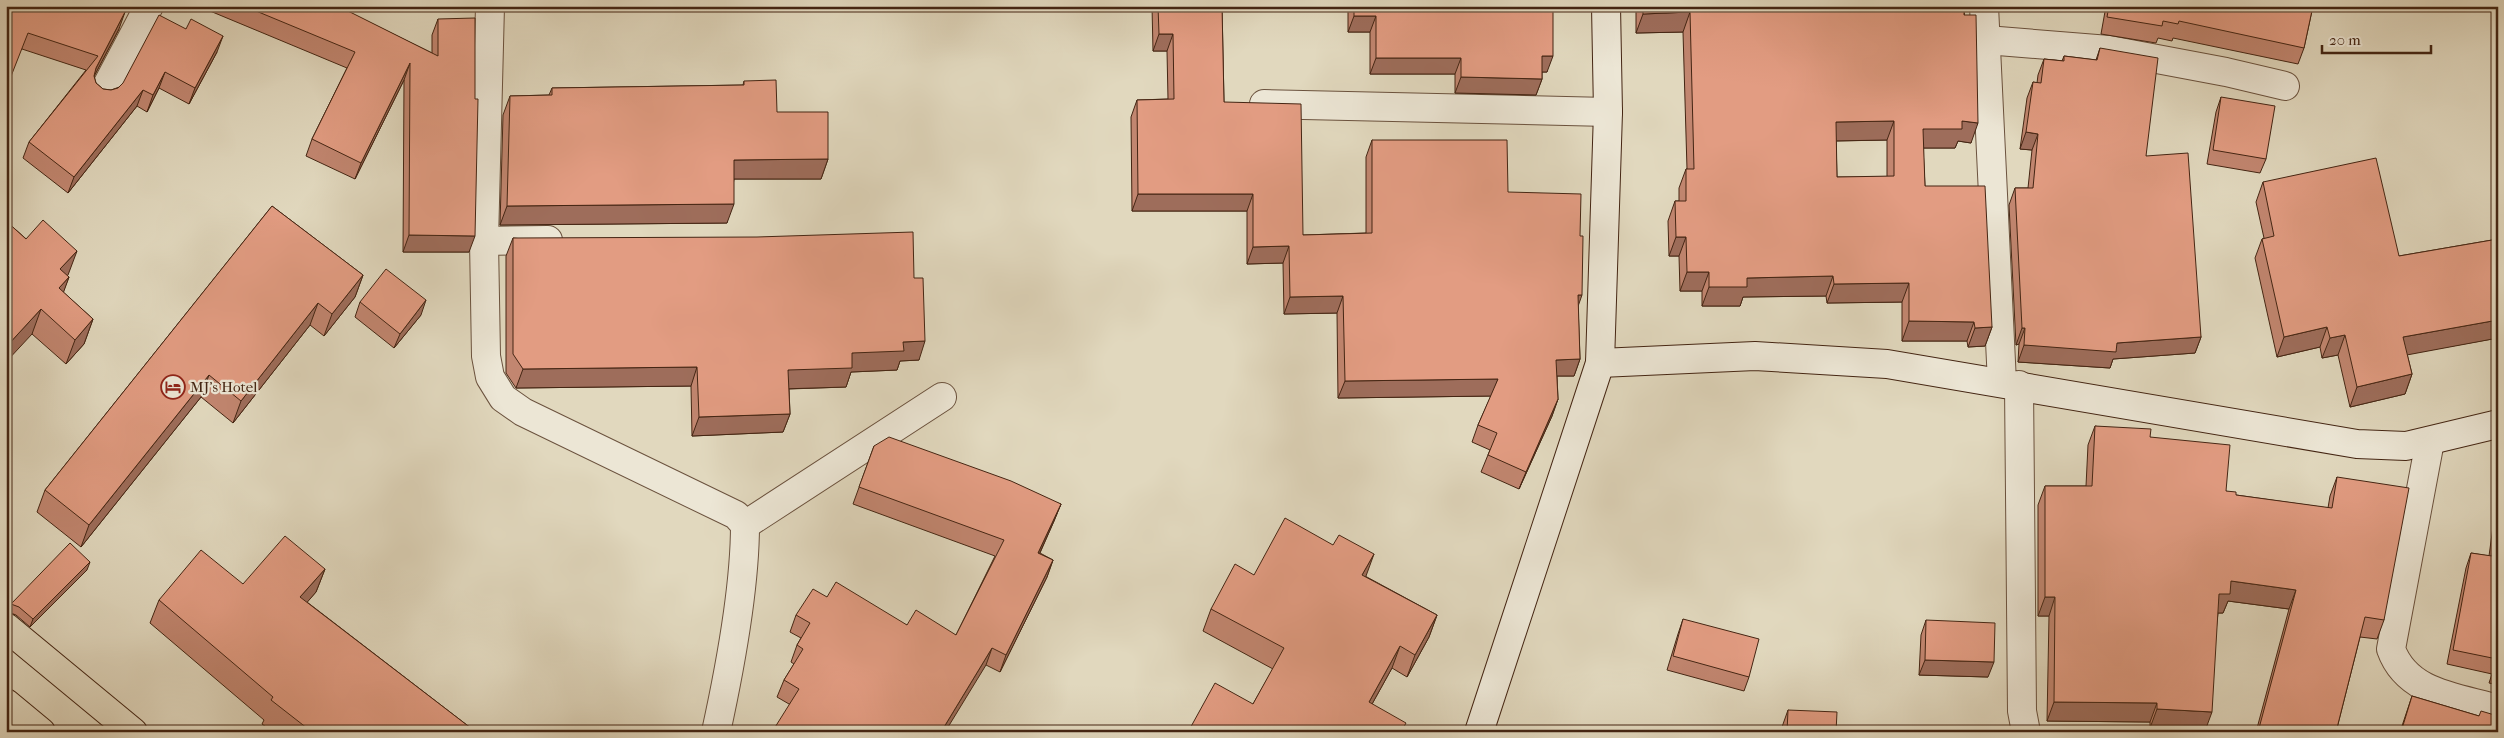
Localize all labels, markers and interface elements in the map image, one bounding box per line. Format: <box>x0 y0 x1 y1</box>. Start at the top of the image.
scale bar <box>2322 22 2430 54</box>
text: 20 m <box>2329 31 2361 49</box>
hotel icon: MJ's Hotel <box>160 374 186 400</box>
place label: MJ's Hotel <box>190 378 257 396</box>

